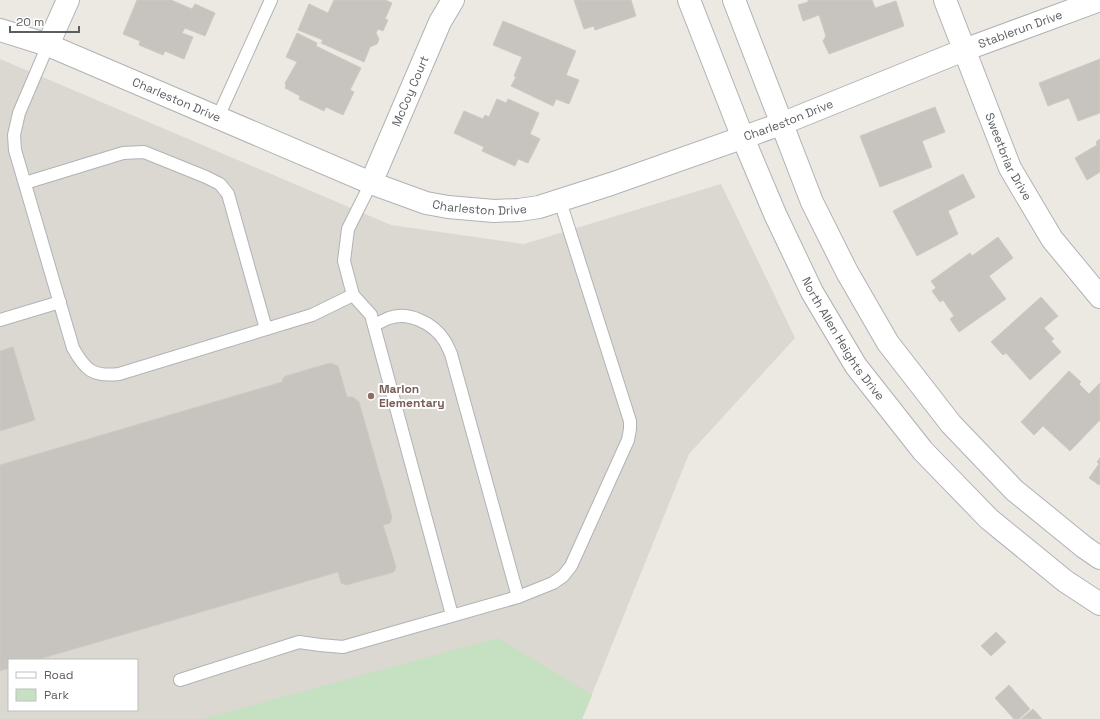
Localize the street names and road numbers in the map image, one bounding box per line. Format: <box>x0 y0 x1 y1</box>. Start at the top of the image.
street label: Stablerun Drive <box>976 7 1065 52</box>
street label: McCoy Court <box>388 53 433 129</box>
street label: Charleston Drive <box>130 74 223 126</box>
street label: Charleston Drive <box>741 96 836 145</box>
street label: Sweetbriar Drive <box>981 110 1035 203</box>
street label: Charleston Drive <box>431 196 528 219</box>
street label: North Allen Heights Drive <box>798 274 888 404</box>

